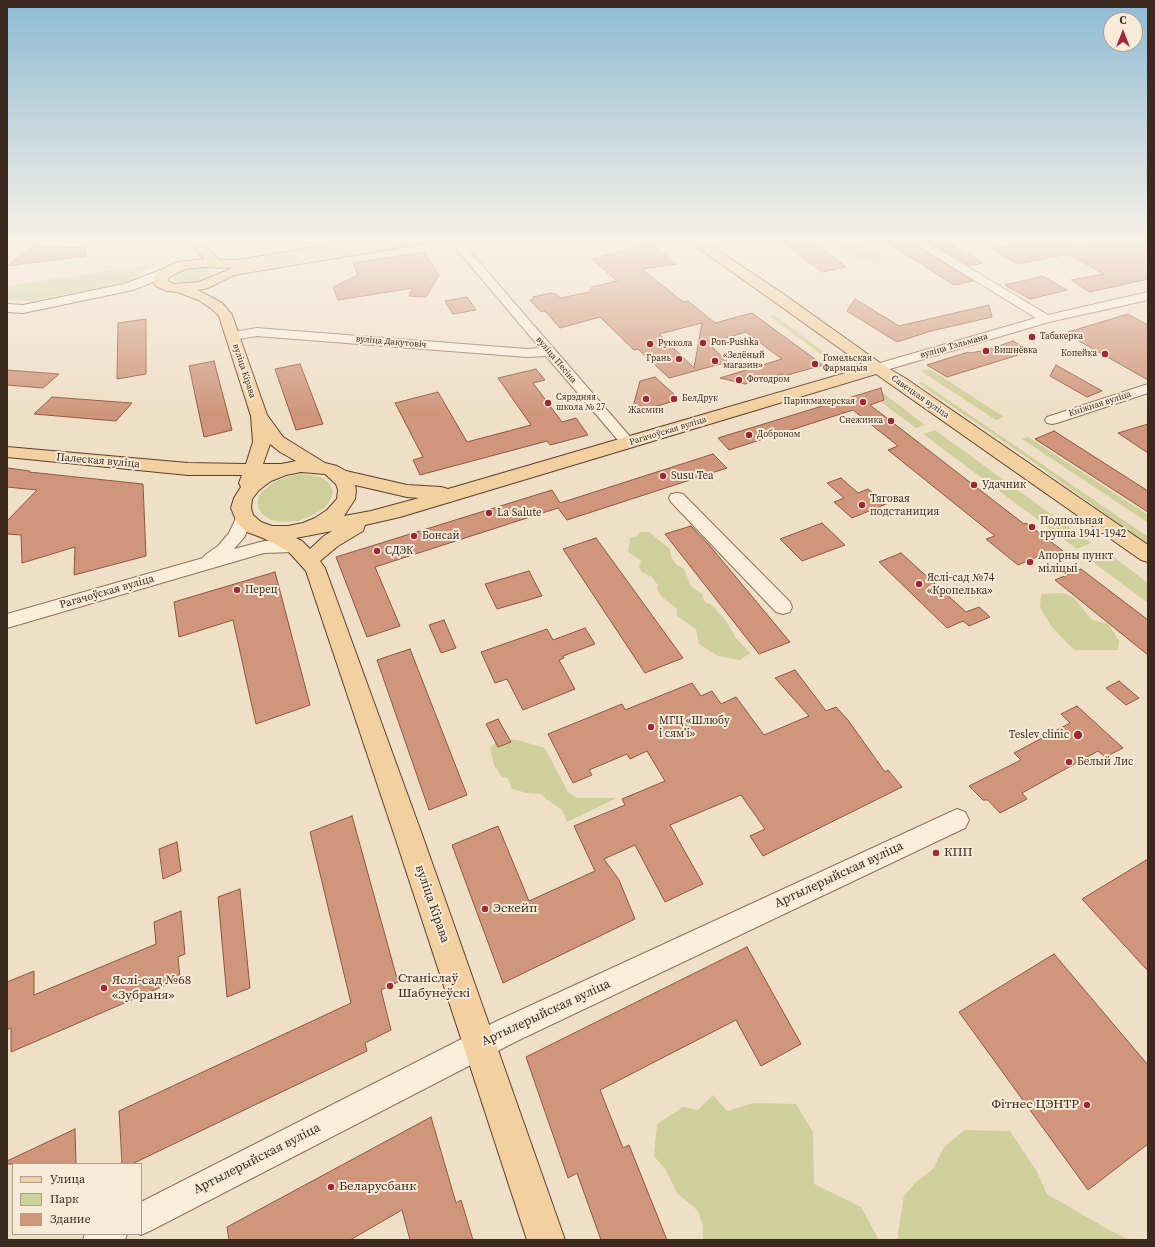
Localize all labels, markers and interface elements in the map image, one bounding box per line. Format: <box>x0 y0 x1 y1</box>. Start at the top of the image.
north arrow <box>1103 12 1143 52</box>
text: С <box>1120 13 1126 28</box>
street label: вуліца Тэльмана <box>919 331 989 361</box>
marker: Табакерка <box>1027 332 1037 342</box>
place label: Табакерка <box>1040 332 1083 342</box>
street label: вуліца Дакутовіч <box>355 334 427 350</box>
street label: вуліца Песіна <box>533 334 579 386</box>
marker: Pon-Pushka <box>698 338 708 348</box>
place label: Pon-Pushka <box>711 338 759 348</box>
marker: Руккола <box>645 339 655 349</box>
place label: Руккола <box>658 339 692 349</box>
street label: вуліца Кірава <box>230 342 258 400</box>
marker: Вишнёвка <box>981 346 991 356</box>
place label: Вишнёвка <box>994 346 1037 356</box>
place label: Копейка <box>1061 349 1097 359</box>
marker: Копейка <box>1100 349 1110 359</box>
place label: «Зелёный магазин» <box>723 351 765 372</box>
place label: Грань <box>646 354 671 364</box>
marker: Грань <box>674 354 684 364</box>
place label: Гомельская Фармацыя <box>823 354 872 375</box>
marker: «Зелёный магазин» <box>710 356 720 366</box>
marker: Гомельская Фармацыя <box>810 359 820 369</box>
street label: Савецкая вуліца <box>889 373 951 421</box>
marker: Фотодром <box>734 375 744 385</box>
place label: Фотодром <box>747 375 790 385</box>
street label: Кніжная вуліца <box>1067 389 1133 419</box>
place label: Сярэдняя школа № 27 <box>556 393 605 414</box>
marker: Жасмин <box>641 394 651 404</box>
marker: БелДрук <box>669 394 679 404</box>
place label: БелДрук <box>682 394 718 404</box>
place label: Парикмахерская <box>784 397 855 407</box>
marker: Парикмахерская <box>858 397 868 407</box>
marker: Сярэдняя школа № 27 <box>543 398 553 408</box>
place label: Жасмин <box>628 406 664 416</box>
street label: Рагачоўская вуліца <box>628 414 708 448</box>
place label: Снежинка <box>839 416 883 426</box>
marker: Снежинка <box>886 416 896 426</box>
marker: Доброном <box>744 430 754 440</box>
place label: Доброном <box>757 430 800 440</box>
street label: Палеская вуліца <box>56 451 140 471</box>
place label: Susu Tea <box>671 469 714 483</box>
marker: Susu Tea <box>658 471 668 481</box>
place label: Удачник <box>982 478 1026 492</box>
marker: Удачник <box>969 480 979 490</box>
place label: Тяговая подстаниция <box>870 492 939 518</box>
marker: Тяговая подстаниция <box>857 500 867 510</box>
place label: La Salute <box>497 506 542 520</box>
marker: La Salute <box>484 508 494 518</box>
place label: Подпольная группа 1941-1942 <box>1040 514 1126 540</box>
marker: Подпольная группа 1941-1942 <box>1027 522 1037 532</box>
place label: Бонсай <box>422 529 460 543</box>
marker: Бонсай <box>409 531 419 541</box>
place label: СДЭК <box>385 544 413 558</box>
marker: СДЭК <box>372 546 382 556</box>
place label: Апорны пункт міліцыі <box>1038 549 1113 575</box>
marker: Апорны пункт міліцыі <box>1025 557 1035 567</box>
place label: Яслі-сад №74 «Кропелька» <box>927 571 994 597</box>
street label: Рагачоўская вуліца <box>58 572 156 612</box>
marker: Яслі-сад №74 «Кропелька» <box>914 579 924 589</box>
place label: Перец <box>245 583 278 597</box>
marker: Перец <box>232 585 242 595</box>
place label: МГЦ «Шлюбу і сямʼі» <box>659 714 730 740</box>
marker: МГЦ «Шлюбу і сямʼі» <box>646 722 656 732</box>
place label: Teslev clinic <box>1009 728 1069 742</box>
marker: Teslev clinic <box>1072 729 1084 741</box>
place label: Белый Лис <box>1077 755 1133 769</box>
marker: Белый Лис <box>1064 757 1074 767</box>
street label: Артылерыйская вуліца <box>772 838 906 912</box>
place label: КПП <box>944 845 973 861</box>
marker: КПП <box>931 848 941 858</box>
street label: вуліца Кірава <box>411 863 453 945</box>
place label: Эскейп <box>493 901 537 917</box>
marker: Эскейп <box>480 904 490 914</box>
place label: Станіслаў Шабунеўскі <box>398 971 470 1002</box>
place label: Яслі-сад №68 «Зубраня» <box>112 973 191 1004</box>
street label: Артылерыйская вуліца <box>479 976 613 1050</box>
marker: Станіслаў Шабунеўскі <box>385 981 395 991</box>
marker: Яслі-сад №68 «Зубраня» <box>99 983 109 993</box>
place label: Фітнес ЦЭНТР <box>992 1097 1079 1113</box>
marker: Фітнес ЦЭНТР <box>1082 1100 1092 1110</box>
street label: Артылерыйская вуліца <box>191 1120 323 1198</box>
legend <box>12 1163 142 1235</box>
text: Улица <box>50 1171 85 1187</box>
place label: Беларусбанк <box>339 1179 416 1195</box>
marker: Беларусбанк <box>326 1182 336 1192</box>
text: Парк <box>50 1191 79 1207</box>
text: Здание <box>50 1211 91 1227</box>

